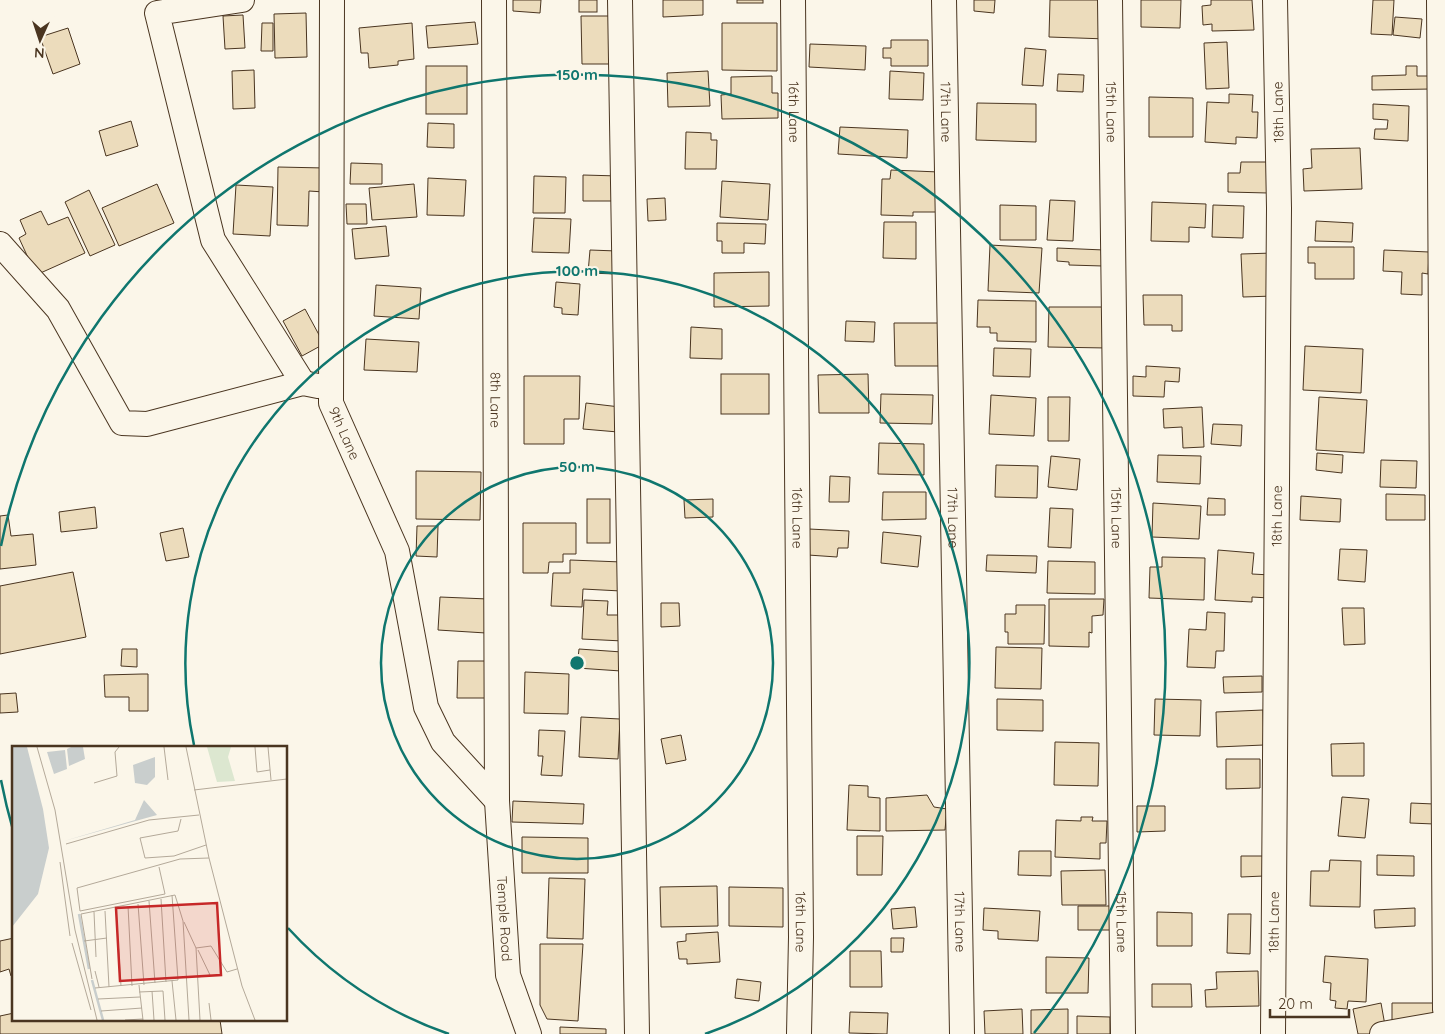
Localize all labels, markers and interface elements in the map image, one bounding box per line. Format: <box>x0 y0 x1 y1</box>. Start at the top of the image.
north arrow <box>15 15 65 65</box>
text: N <box>34 44 45 62</box>
text: 150 m <box>556 65 598 84</box>
street label: 16th Lane <box>785 81 803 143</box>
street label: 17th Lane <box>936 81 955 143</box>
street label: 15th Lane <box>1102 81 1121 143</box>
street label: 18th Lane <box>1268 81 1288 143</box>
text: 100 m <box>556 261 598 280</box>
street label: 8th Lane <box>486 372 505 428</box>
street label: 9th Lane <box>325 404 364 463</box>
text: 50 m <box>559 457 595 476</box>
street label: 18th Lane <box>1268 485 1286 547</box>
street label: 16th Lane <box>788 487 807 549</box>
street label: 17th Lane <box>943 487 963 549</box>
street label: 15th Lane <box>1107 487 1126 549</box>
centre of rings <box>568 654 586 672</box>
inset map <box>12 746 288 1022</box>
street label: Temple Road <box>493 875 516 962</box>
street label: 16th Lane <box>792 891 810 953</box>
street label: 17th Lane <box>951 891 970 953</box>
street label: 15th Lane <box>1112 891 1131 953</box>
street label: 18th Lane <box>1265 891 1283 953</box>
scale bar <box>1270 986 1349 1018</box>
text: 20 m <box>1278 994 1313 1013</box>

